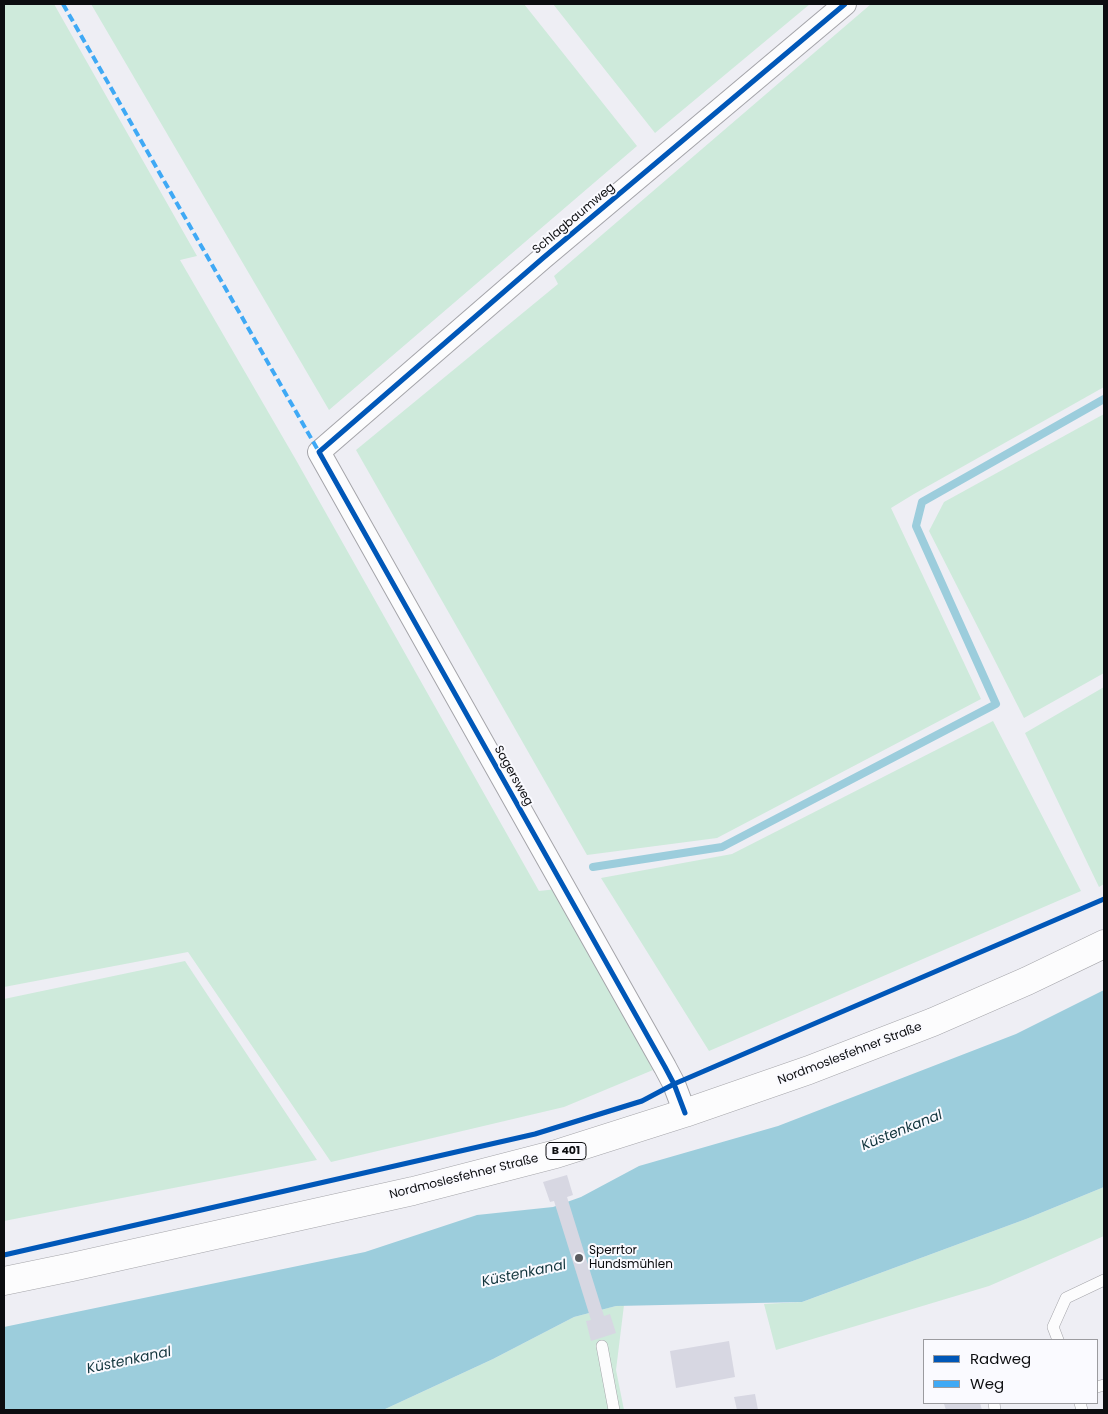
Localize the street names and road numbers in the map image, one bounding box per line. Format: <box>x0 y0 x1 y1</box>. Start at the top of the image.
street label: Schlagbaumweg <box>530 180 618 258</box>
street label: Sagersweg <box>491 743 535 809</box>
street label: Nordmoslesfehner Straße <box>776 1020 924 1088</box>
road number: B 401 <box>546 1142 586 1160</box>
street label: Nordmoslesfehner Straße <box>388 1151 540 1203</box>

